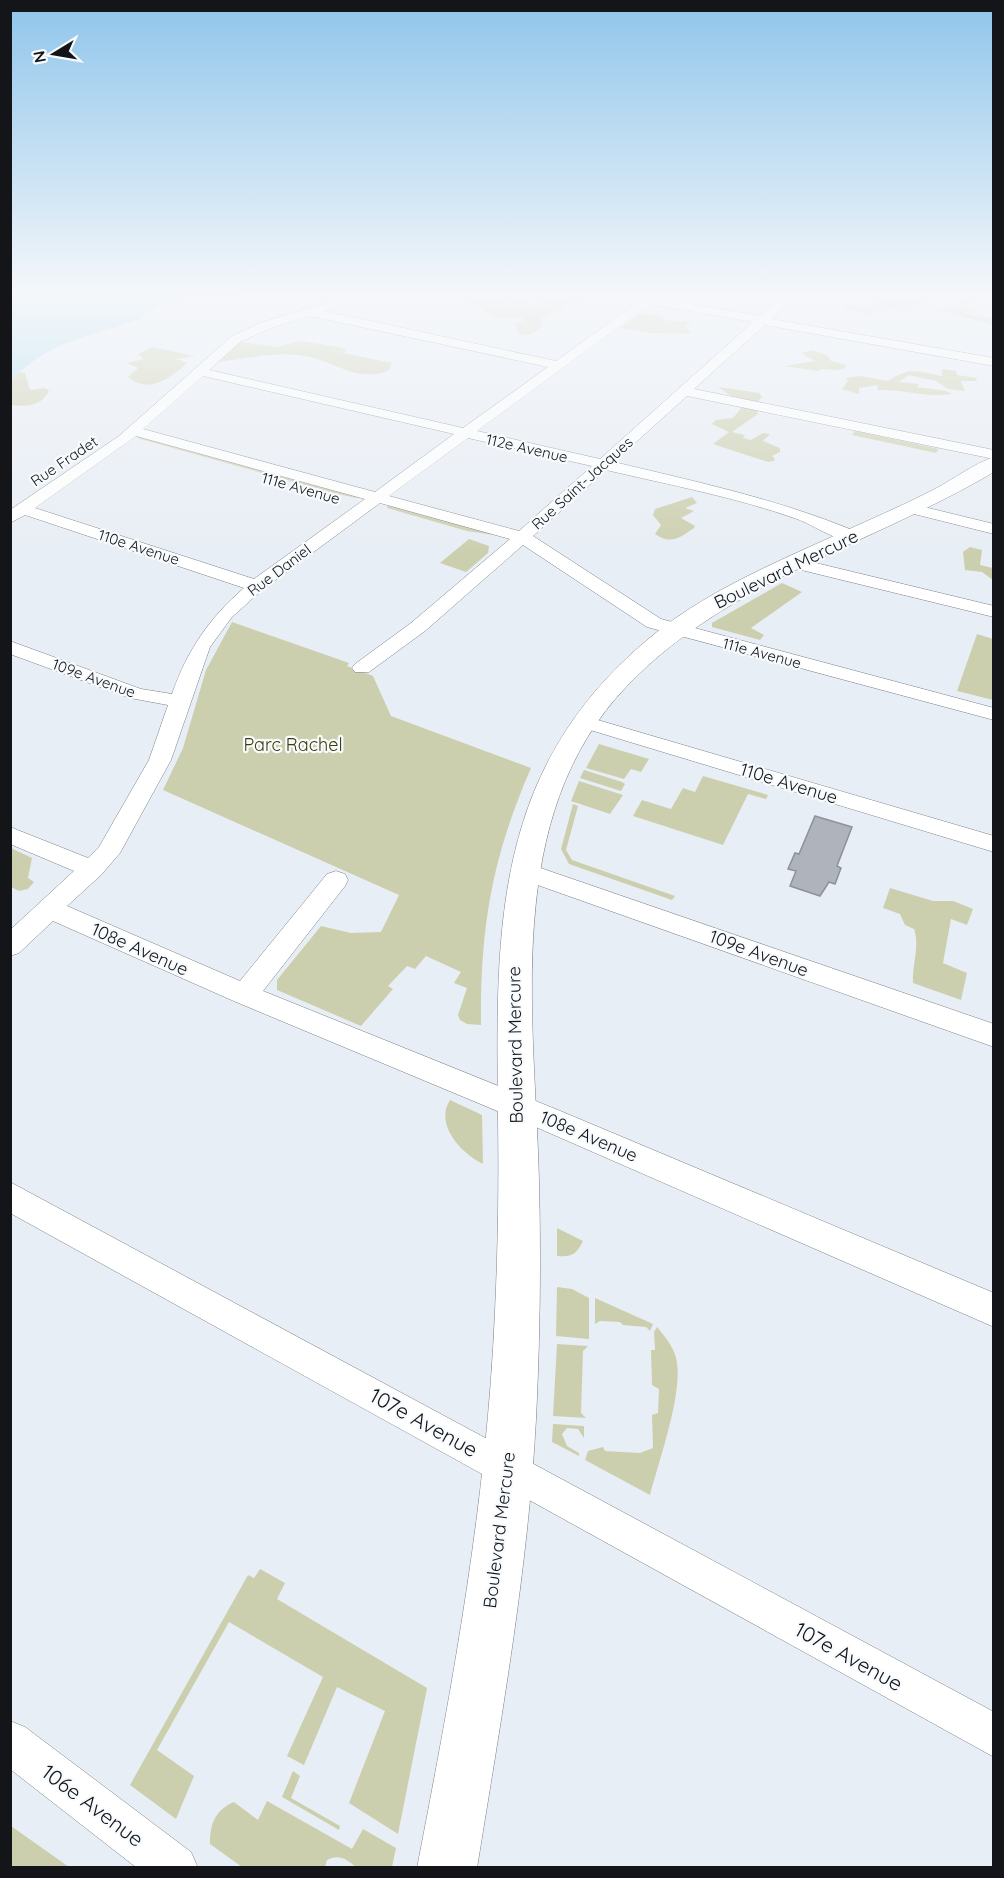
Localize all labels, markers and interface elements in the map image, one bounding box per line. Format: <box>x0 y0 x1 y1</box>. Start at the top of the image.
north arrow <box>24 24 84 84</box>
text: N <box>28 49 50 65</box>
street label: 112e Avenue <box>484 429 570 467</box>
street label: Rue Fradet <box>27 432 101 490</box>
street label: Rue Saint-Jacques <box>527 432 637 534</box>
street label: 111e Avenue <box>260 468 342 508</box>
street label: Boulevard Mercure <box>710 524 862 614</box>
street label: 110e Avenue <box>96 525 182 569</box>
street label: Rue Daniel <box>243 540 315 600</box>
street label: 111e Avenue <box>721 633 803 673</box>
street label: 109e Avenue <box>50 654 138 702</box>
park label: Parc Rachel <box>243 733 343 756</box>
street label: 110e Avenue <box>737 757 841 809</box>
street label: 108e Avenue <box>88 917 192 981</box>
street label: 109e Avenue <box>706 924 812 982</box>
street label: Boulevard Mercure <box>502 966 528 1124</box>
street label: 108e Avenue <box>537 1105 641 1167</box>
street label: 107e Avenue <box>366 1382 482 1462</box>
street label: Boulevard Mercure <box>478 1450 520 1610</box>
street label: 107e Avenue <box>791 1616 907 1696</box>
street label: 106e Avenue <box>37 1758 149 1852</box>

